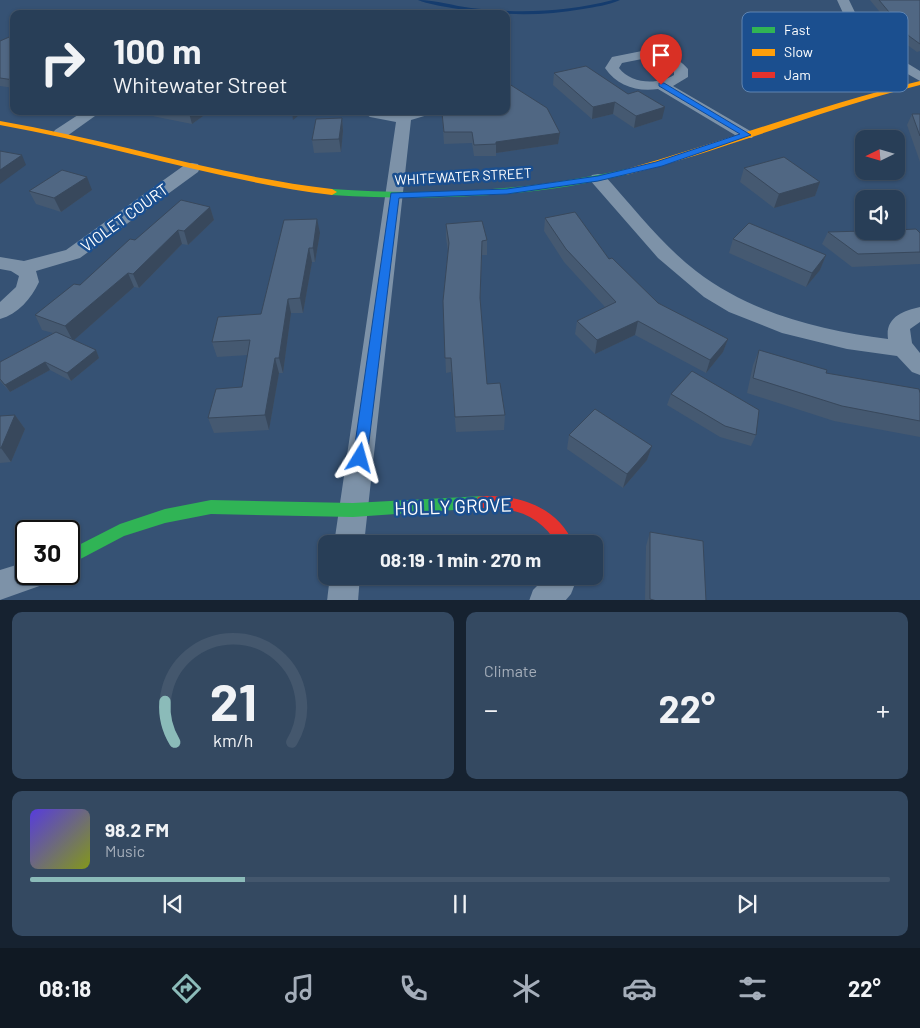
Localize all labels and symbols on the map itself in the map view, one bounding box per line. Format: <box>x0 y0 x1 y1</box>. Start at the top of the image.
legend <box>742 12 908 92</box>
text: Fast <box>784 21 810 38</box>
pin <box>640 34 682 85</box>
text: Slow <box>784 43 813 60</box>
text: Jam <box>784 66 811 83</box>
north arrow <box>855 130 905 180</box>
street label: WHITEWATER STREET <box>394 164 532 188</box>
street label: VIOLET COURT <box>77 179 171 255</box>
position arrow <box>333 431 385 483</box>
street label: HOLLY GROVE <box>394 492 512 520</box>
speed limit sign: 30 <box>15 520 80 585</box>

